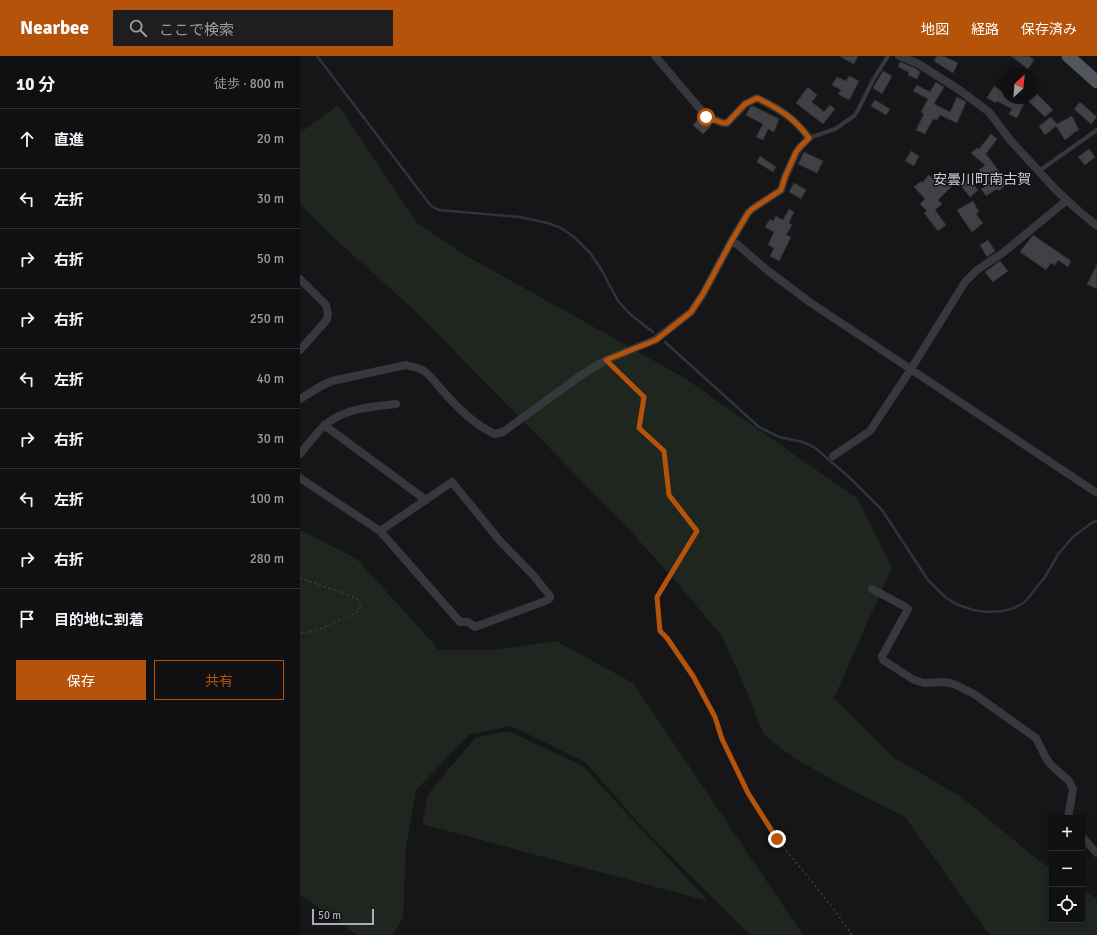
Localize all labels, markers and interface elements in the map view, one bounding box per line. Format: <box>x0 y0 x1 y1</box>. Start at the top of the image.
search box <box>113 10 393 46</box>
text: Nearbee <box>20 16 89 40</box>
icon: search <box>127 17 149 39</box>
text: ここで検索 <box>159 21 234 39</box>
text: 地図 <box>921 21 949 38</box>
text: 経路 <box>971 21 999 38</box>
text: 保存済み <box>1021 21 1077 38</box>
north arrow <box>1001 68 1037 104</box>
text: 10 分 <box>16 74 55 95</box>
text: 徒歩 · 800 m <box>214 76 284 92</box>
route start <box>697 108 715 126</box>
icon: ahead <box>16 128 38 150</box>
text: 直進 <box>54 131 84 149</box>
text: 20 m <box>257 131 284 147</box>
district label: 安曇川町南古賀 <box>933 171 1031 188</box>
icon: left <box>16 188 38 210</box>
text: 左折 <box>54 191 84 209</box>
text: 30 m <box>257 191 284 207</box>
icon: right <box>16 248 38 270</box>
text: 右折 <box>54 251 84 269</box>
text: 50 m <box>257 251 284 267</box>
icon: right <box>16 308 38 330</box>
text: 右折 <box>54 311 84 329</box>
text: 250 m <box>250 311 284 327</box>
icon: left <box>16 368 38 390</box>
text: 左折 <box>54 371 84 389</box>
text: 40 m <box>257 371 284 387</box>
icon: right <box>16 428 38 450</box>
text: 右折 <box>54 431 84 449</box>
text: 30 m <box>257 431 284 447</box>
icon: left <box>16 488 38 510</box>
text: 左折 <box>54 491 84 509</box>
text: 100 m <box>250 491 284 507</box>
icon: right <box>16 548 38 570</box>
text: 右折 <box>54 551 84 569</box>
text: 280 m <box>250 551 284 567</box>
icon: arrive <box>16 608 38 630</box>
text: 目的地に到着 <box>54 611 144 629</box>
button: 保存 <box>16 660 146 700</box>
button: 共有 <box>154 660 284 700</box>
map controls <box>1049 815 1085 923</box>
button: + <box>1049 815 1085 851</box>
route end <box>768 830 786 848</box>
button: − <box>1049 851 1085 887</box>
button: locate <box>1049 887 1085 923</box>
scale bar <box>312 907 374 926</box>
text: 50 m <box>318 909 341 922</box>

